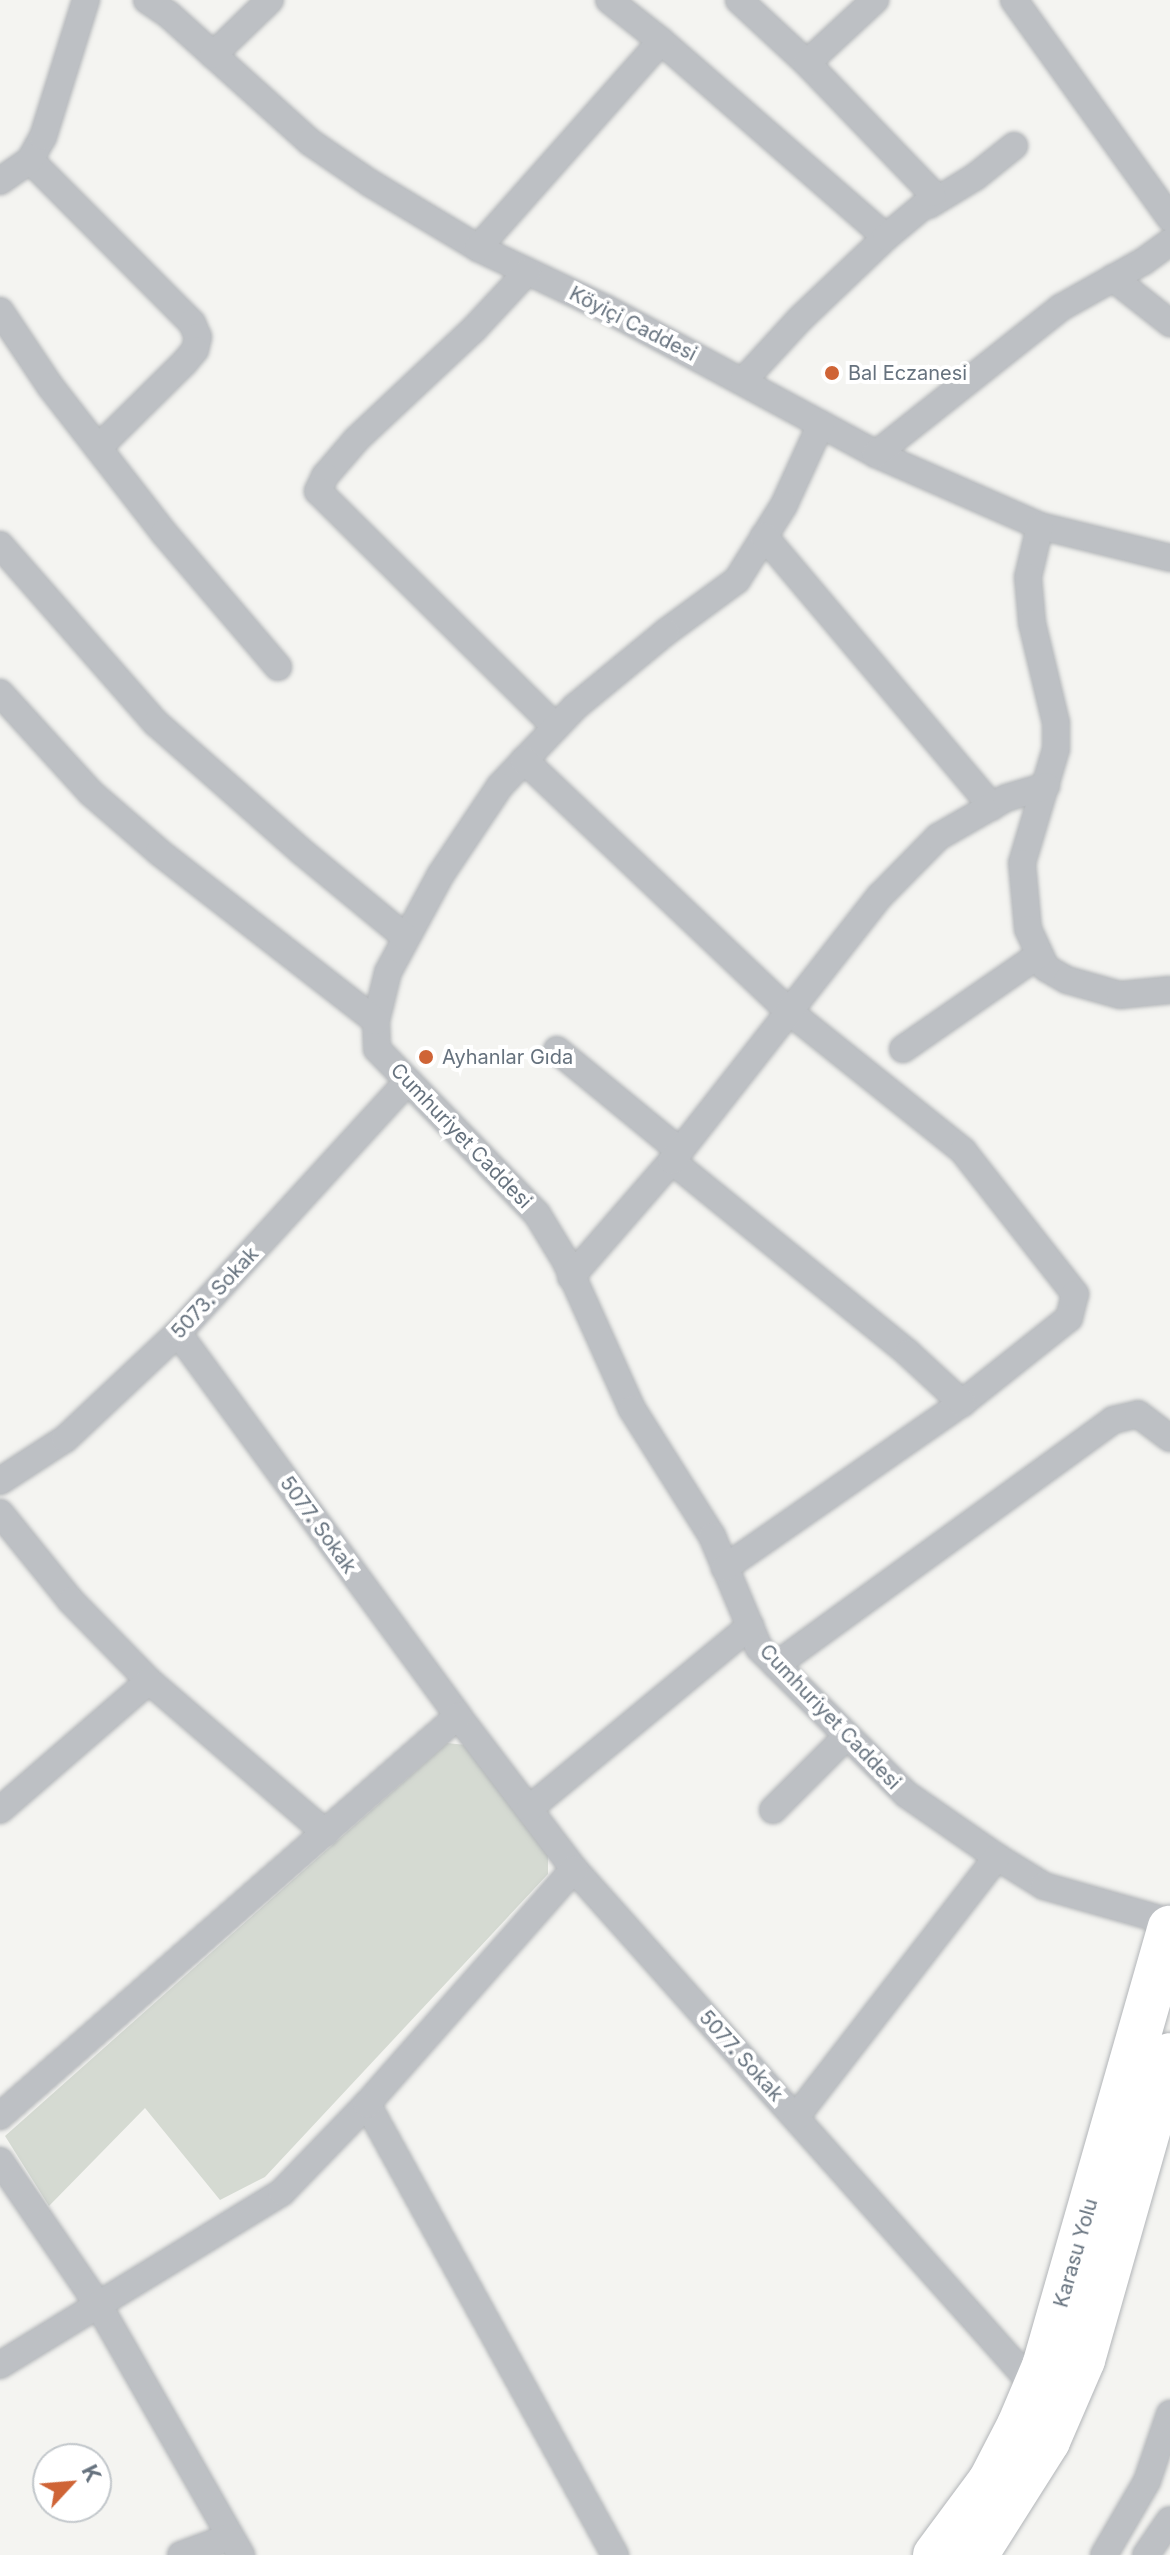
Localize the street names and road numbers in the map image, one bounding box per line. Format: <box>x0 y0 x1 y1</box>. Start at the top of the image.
street label: Köyiçi Caddesi <box>565 282 701 366</box>
street label: Cumhuriyet Caddesi <box>386 1058 536 1214</box>
street label: 5073. Sokak <box>166 1242 264 1344</box>
street label: 5077. Sokak <box>275 1472 361 1578</box>
street label: Cumhuriyet Caddesi <box>755 1639 905 1795</box>
street label: 5077. Sokak <box>694 2005 788 2107</box>
street label: Karasu Yolu <box>1049 2196 1103 2310</box>

